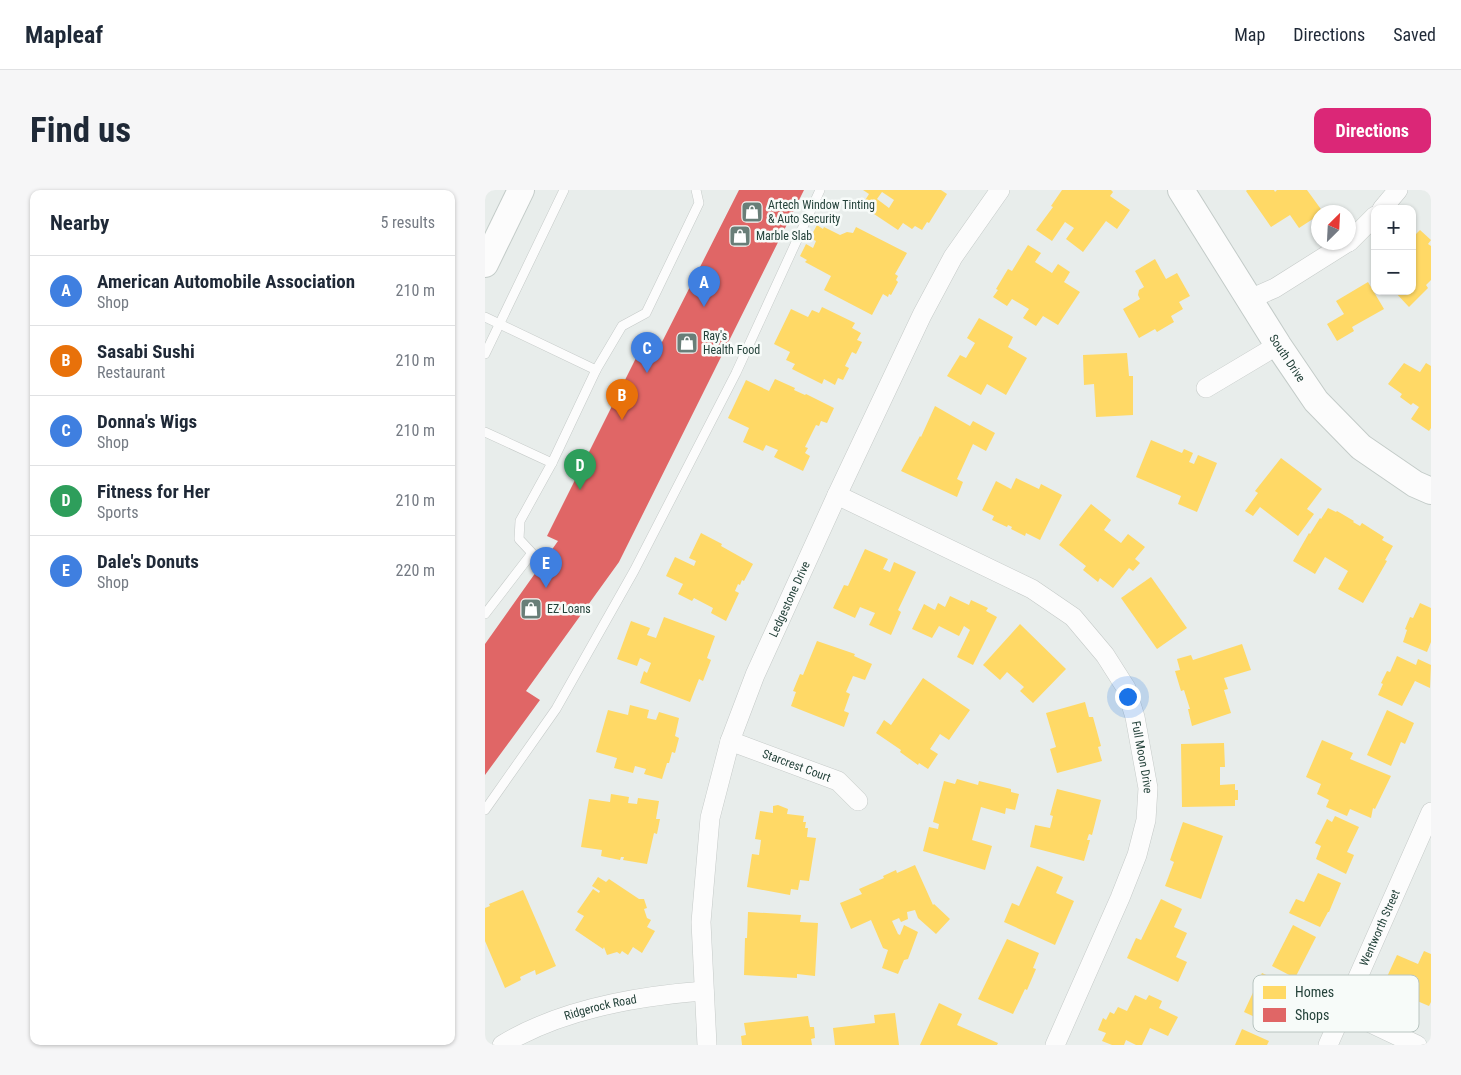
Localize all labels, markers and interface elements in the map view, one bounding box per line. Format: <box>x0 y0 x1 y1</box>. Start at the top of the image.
text: Mapleaf <box>25 21 103 49</box>
text: Map <box>1234 24 1265 45</box>
text: Directions <box>1293 24 1365 45</box>
text: Saved <box>1393 24 1436 45</box>
button: Directions <box>1314 108 1431 153</box>
text: Find us <box>30 110 131 151</box>
place label: Artech Window Tinting & Auto Security <box>768 198 875 226</box>
shop icon: Artech Window Tinting & Auto Security <box>740 200 764 224</box>
north arrow <box>1311 205 1356 250</box>
map controls <box>1371 205 1416 295</box>
button: + <box>1371 205 1416 250</box>
text: Nearby <box>50 211 109 235</box>
text: 5 results <box>380 213 435 232</box>
shop icon: Marble Slab <box>728 224 752 248</box>
place label: Marble Slab <box>756 229 812 243</box>
button: − <box>1371 250 1416 295</box>
pin: A <box>688 266 720 307</box>
text: American Automobile Association <box>97 270 355 293</box>
text: A <box>61 281 71 300</box>
text: 210 m <box>396 281 435 300</box>
text: Shop <box>97 293 129 312</box>
place label: Ray's Health Food <box>703 329 760 357</box>
shop icon: Ray's Health Food <box>675 331 699 355</box>
pin: C <box>631 332 663 373</box>
street label: South Drive <box>1266 332 1308 385</box>
text: Sasabi Sushi <box>97 340 195 363</box>
text: B <box>62 351 70 370</box>
text: 210 m <box>396 351 435 370</box>
text: Restaurant <box>97 363 165 382</box>
pin: B <box>606 379 638 420</box>
text: Donna's Wigs <box>97 410 197 433</box>
text: C <box>61 421 71 440</box>
text: 210 m <box>396 421 435 440</box>
text: Shop <box>97 433 129 452</box>
pin: D <box>564 449 596 490</box>
text: Fitness for Her <box>97 480 210 503</box>
text: D <box>61 491 71 510</box>
text: 210 m <box>396 491 435 510</box>
text: Sports <box>97 503 139 522</box>
pin: E <box>530 547 562 588</box>
text: Dale's Donuts <box>97 550 199 573</box>
street label: Ledgestone Drive <box>766 559 813 639</box>
text: E <box>62 561 70 580</box>
text: 220 m <box>396 561 435 580</box>
text: Shop <box>97 573 129 592</box>
shop icon: EZ Loans <box>519 597 543 621</box>
place label: EZ Loans <box>547 602 591 616</box>
your location <box>1115 684 1141 710</box>
street label: Full Moon Drive <box>1129 720 1155 794</box>
street label: Starcrest Court <box>760 747 833 785</box>
street label: Wentworth Street <box>1357 887 1403 968</box>
legend <box>1253 975 1419 1032</box>
text: Homes <box>1295 984 1334 1000</box>
street label: Ridgerock Road <box>562 992 638 1023</box>
text: Shops <box>1295 1007 1329 1023</box>

